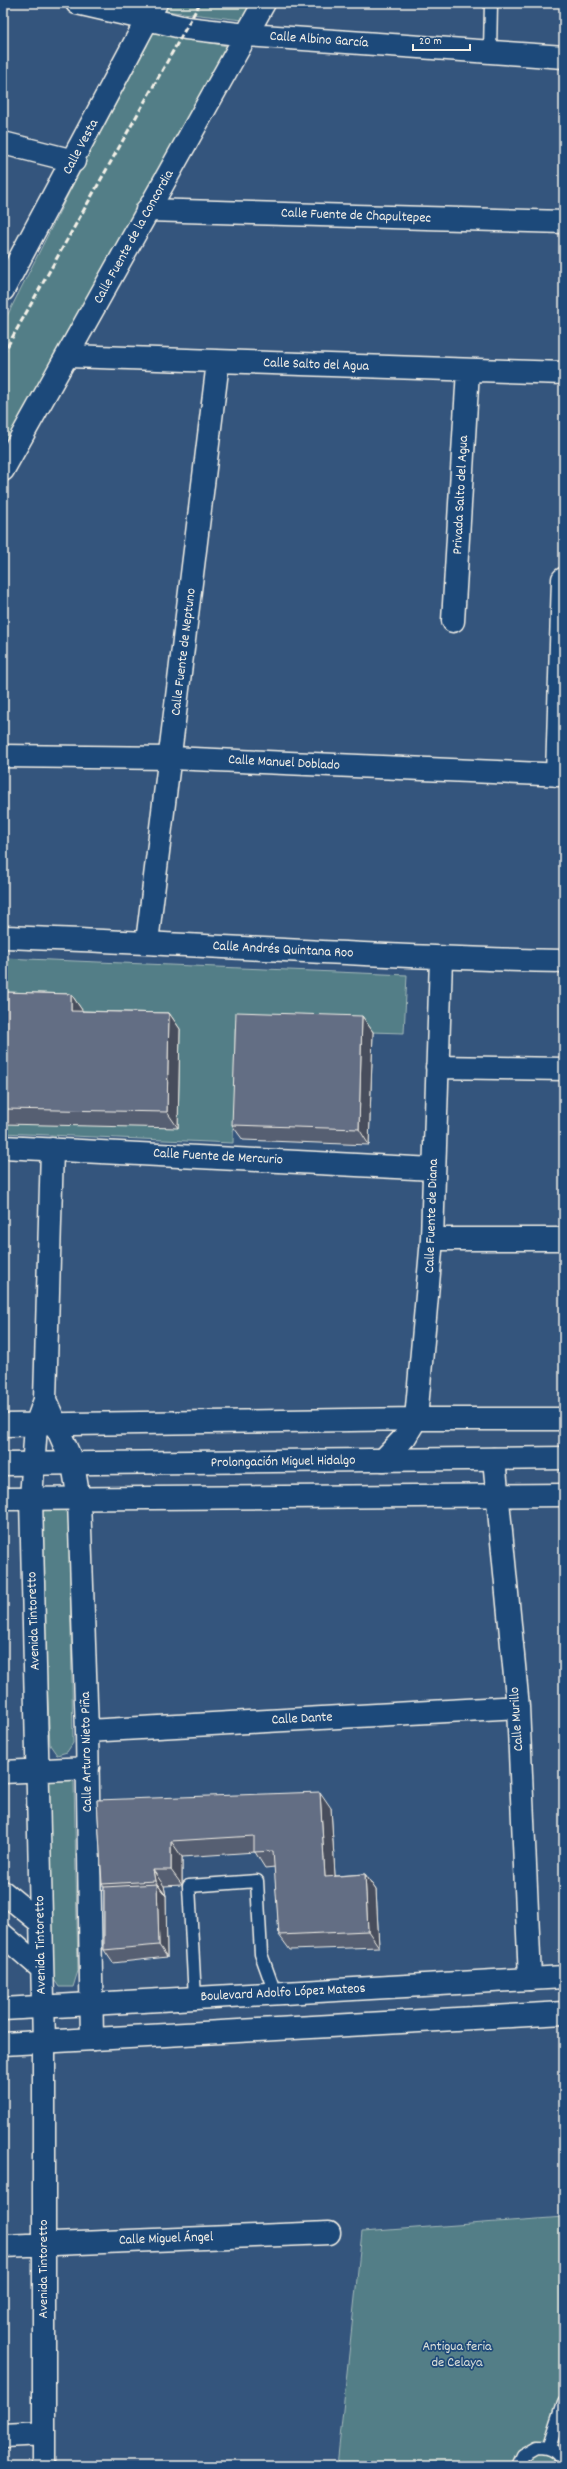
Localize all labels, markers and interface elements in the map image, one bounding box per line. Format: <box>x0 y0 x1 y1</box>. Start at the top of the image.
scale bar <box>413 26 470 52</box>
street label: Calle Albino García <box>269 27 369 53</box>
text: 20 m <box>419 33 442 50</box>
street label: Calle Vesta <box>58 115 104 178</box>
street label: Calle Fuente de la Concordia <box>89 166 179 308</box>
street label: Calle Fuente de Chapultepec <box>281 203 432 229</box>
street label: Calle Salto del Agua <box>263 353 370 377</box>
street label: Privada Salto del Agua <box>448 435 474 555</box>
street label: Calle Fuente de Neptuno <box>166 587 202 717</box>
street label: Calle Manuel Doblado <box>228 750 340 776</box>
street label: Calle Andrés Quintana Roo <box>212 936 354 964</box>
street label: Calle Fuente de Mercurio <box>153 1144 283 1170</box>
street label: Calle Fuente de Diana <box>420 1158 444 1273</box>
street label: Prolongación Miguel Hidalgo <box>210 1451 356 1473</box>
street label: Avenida Tintoretto <box>22 1571 46 1671</box>
street label: Calle Murillo <box>505 1686 529 1752</box>
street label: Calle Arturo Nieto Piña <box>76 1691 98 1812</box>
street label: Calle Dante <box>271 1707 333 1731</box>
street label: Avenida Tintoretto <box>30 1895 52 1995</box>
street label: Boulevard Adolfo López Mateos <box>200 1979 366 2007</box>
street label: Avenida Tintoretto <box>34 2220 54 2318</box>
street label: Calle Miguel Ángel <box>118 2227 214 2251</box>
park label: Antigua feria de Celaya <box>422 2337 492 2373</box>

